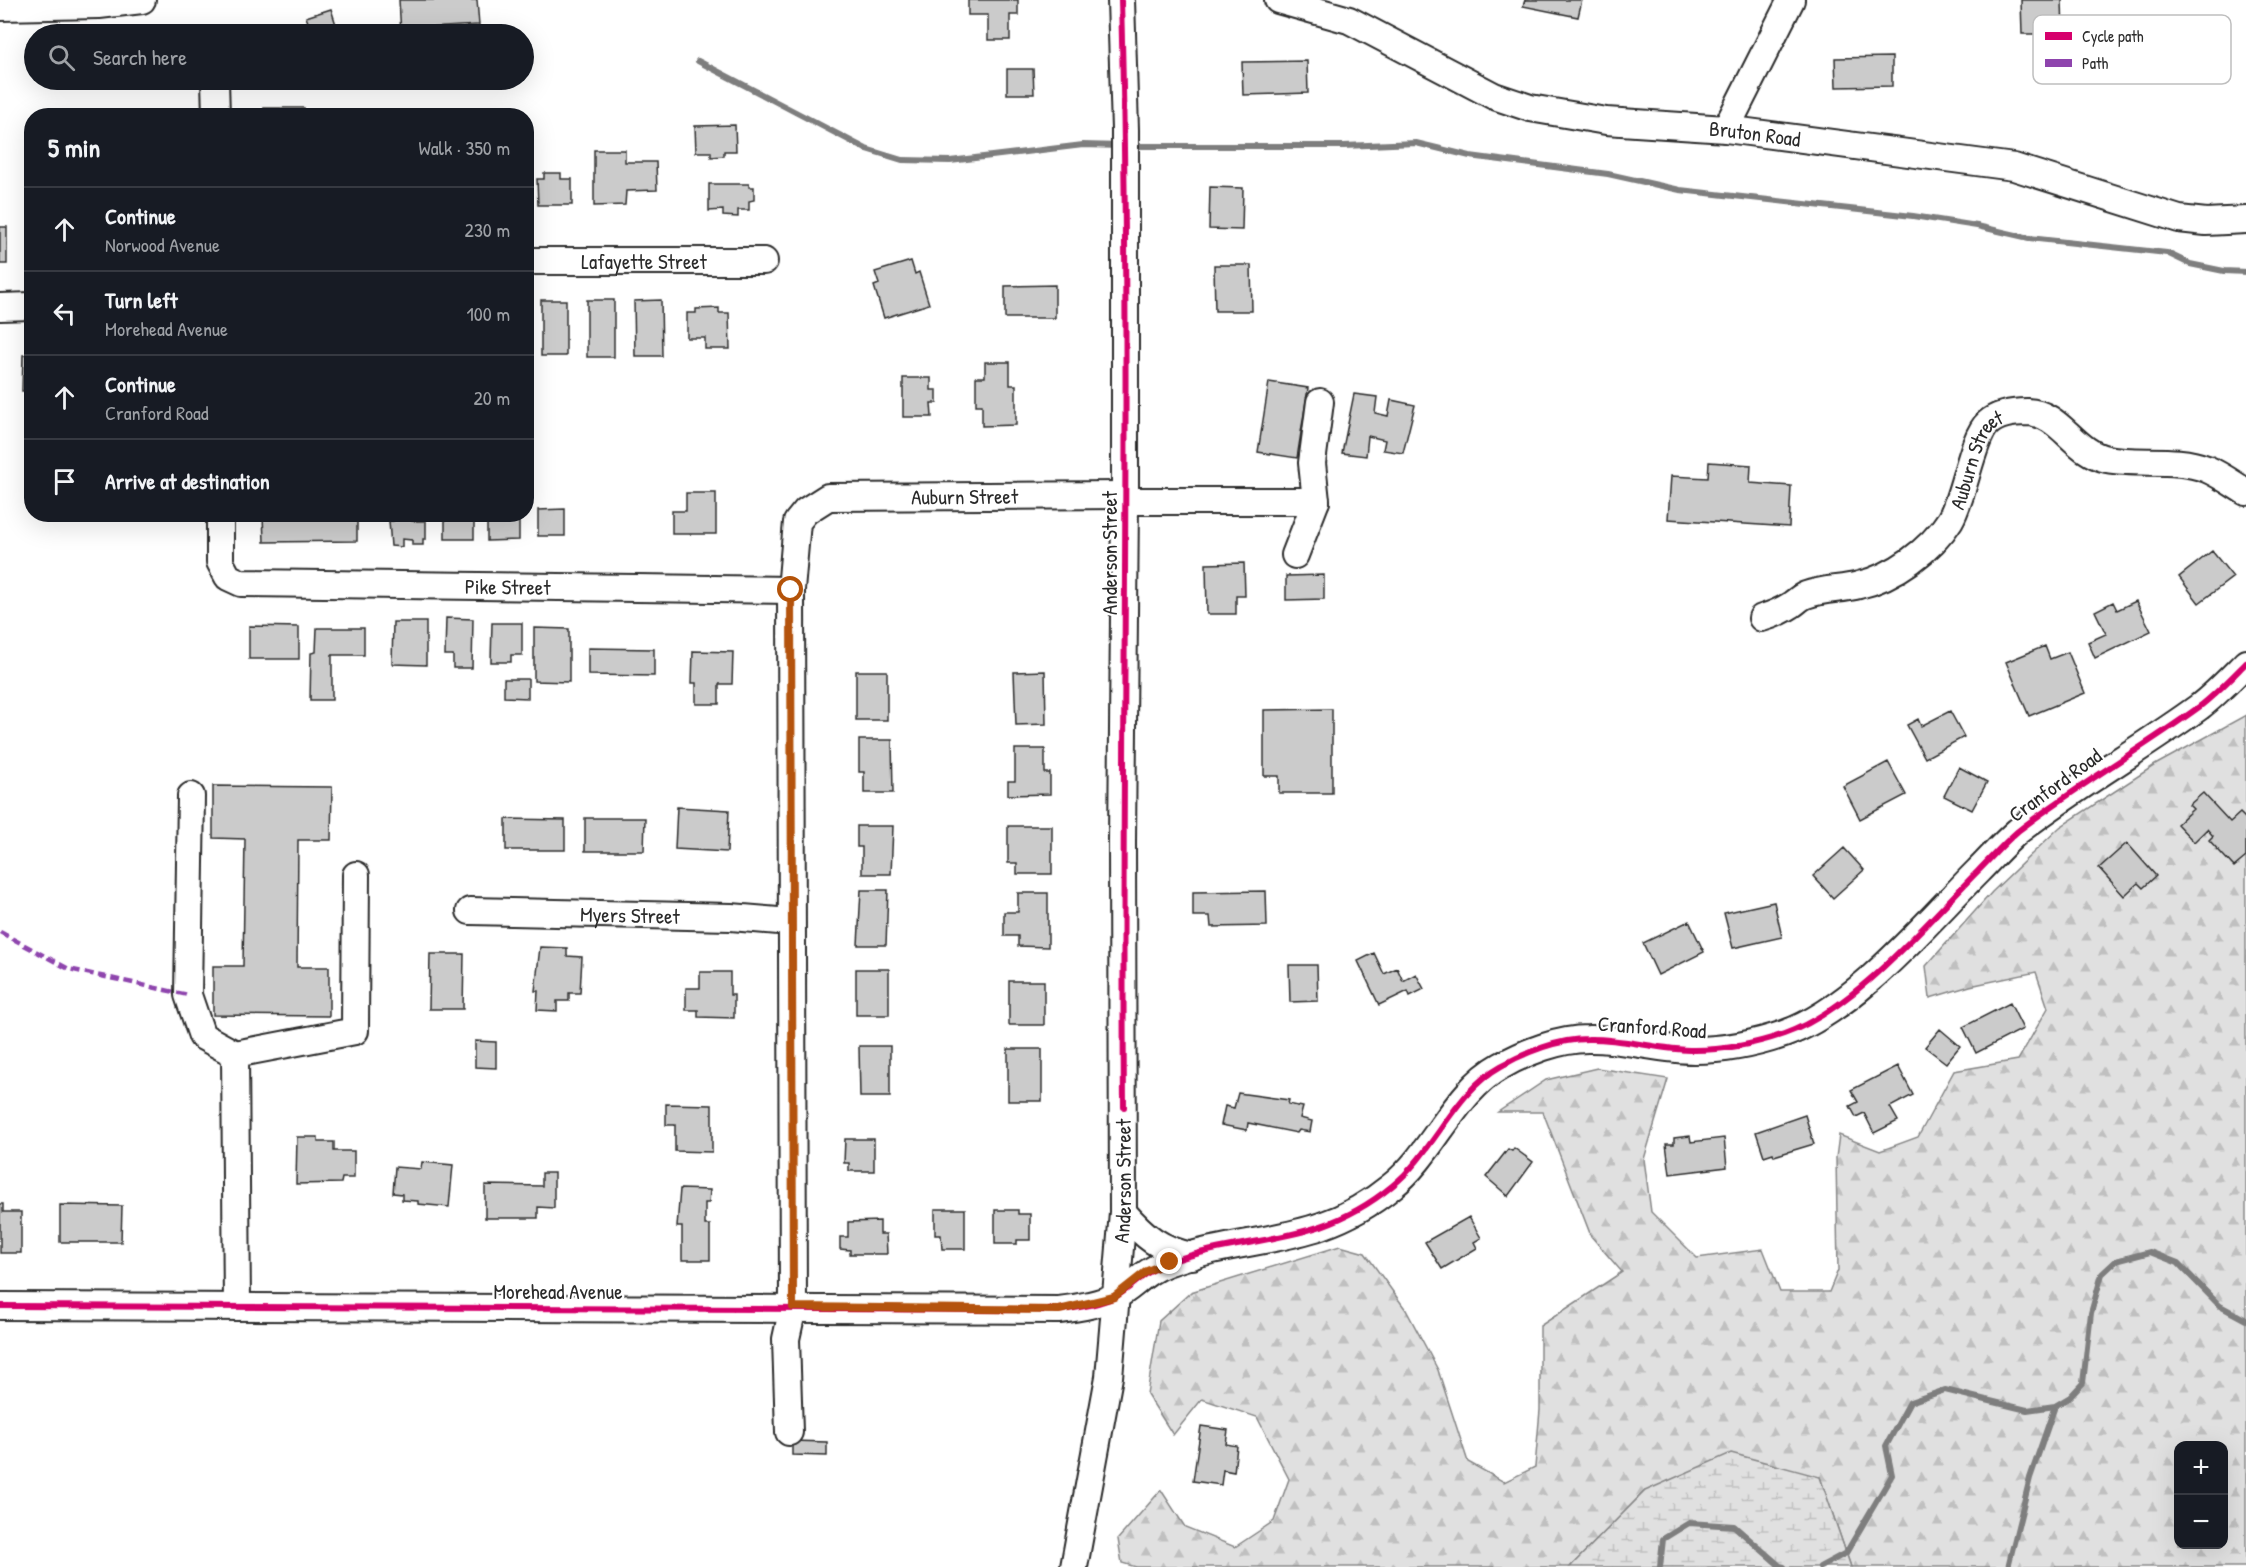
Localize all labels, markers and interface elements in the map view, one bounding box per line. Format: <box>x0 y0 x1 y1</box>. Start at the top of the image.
legend <box>2033 15 2231 84</box>
search box <box>24 24 534 90</box>
text: Cycle path <box>2082 25 2144 47</box>
icon: search <box>45 41 78 74</box>
text: Search here <box>93 42 187 72</box>
text: Path <box>2082 52 2108 74</box>
street label: Bruton Road <box>1708 113 1802 153</box>
text: 5 min <box>48 130 100 165</box>
text: Walk · 350 m <box>418 134 510 161</box>
text: Continue <box>105 201 176 231</box>
icon: ahead <box>48 213 81 246</box>
text: 230 m <box>465 216 510 243</box>
text: Norwood Avenue <box>105 231 220 258</box>
street label: Lafayette Street <box>581 247 708 276</box>
text: Turn left <box>105 285 178 315</box>
icon: left <box>48 297 81 330</box>
text: 100 m <box>467 300 510 327</box>
text: Morehead Avenue <box>105 315 228 342</box>
text: Continue <box>105 369 176 399</box>
icon: ahead <box>48 381 81 414</box>
text: 20 m <box>473 384 510 411</box>
text: Cranford Road <box>105 399 209 426</box>
street label: Auburn Street <box>1942 402 2008 513</box>
icon: arrive <box>48 465 81 498</box>
text: Arrive at destination <box>105 466 270 496</box>
street label: Auburn Street <box>911 481 1019 511</box>
street label: Anderson Street <box>1095 490 1124 615</box>
street label: Pike Street <box>465 571 551 601</box>
route start <box>777 576 803 602</box>
street label: Cranford Road <box>2002 741 2108 829</box>
street label: Myers Street <box>580 899 681 930</box>
street label: Cranford Road <box>1597 1009 1707 1045</box>
street label: Anderson Street <box>1106 1118 1138 1244</box>
route end <box>1156 1248 1182 1274</box>
street label: Morehead Avenue <box>493 1277 623 1306</box>
map controls <box>2174 1441 2228 1549</box>
button: + <box>2174 1441 2228 1495</box>
button: − <box>2174 1495 2228 1549</box>

